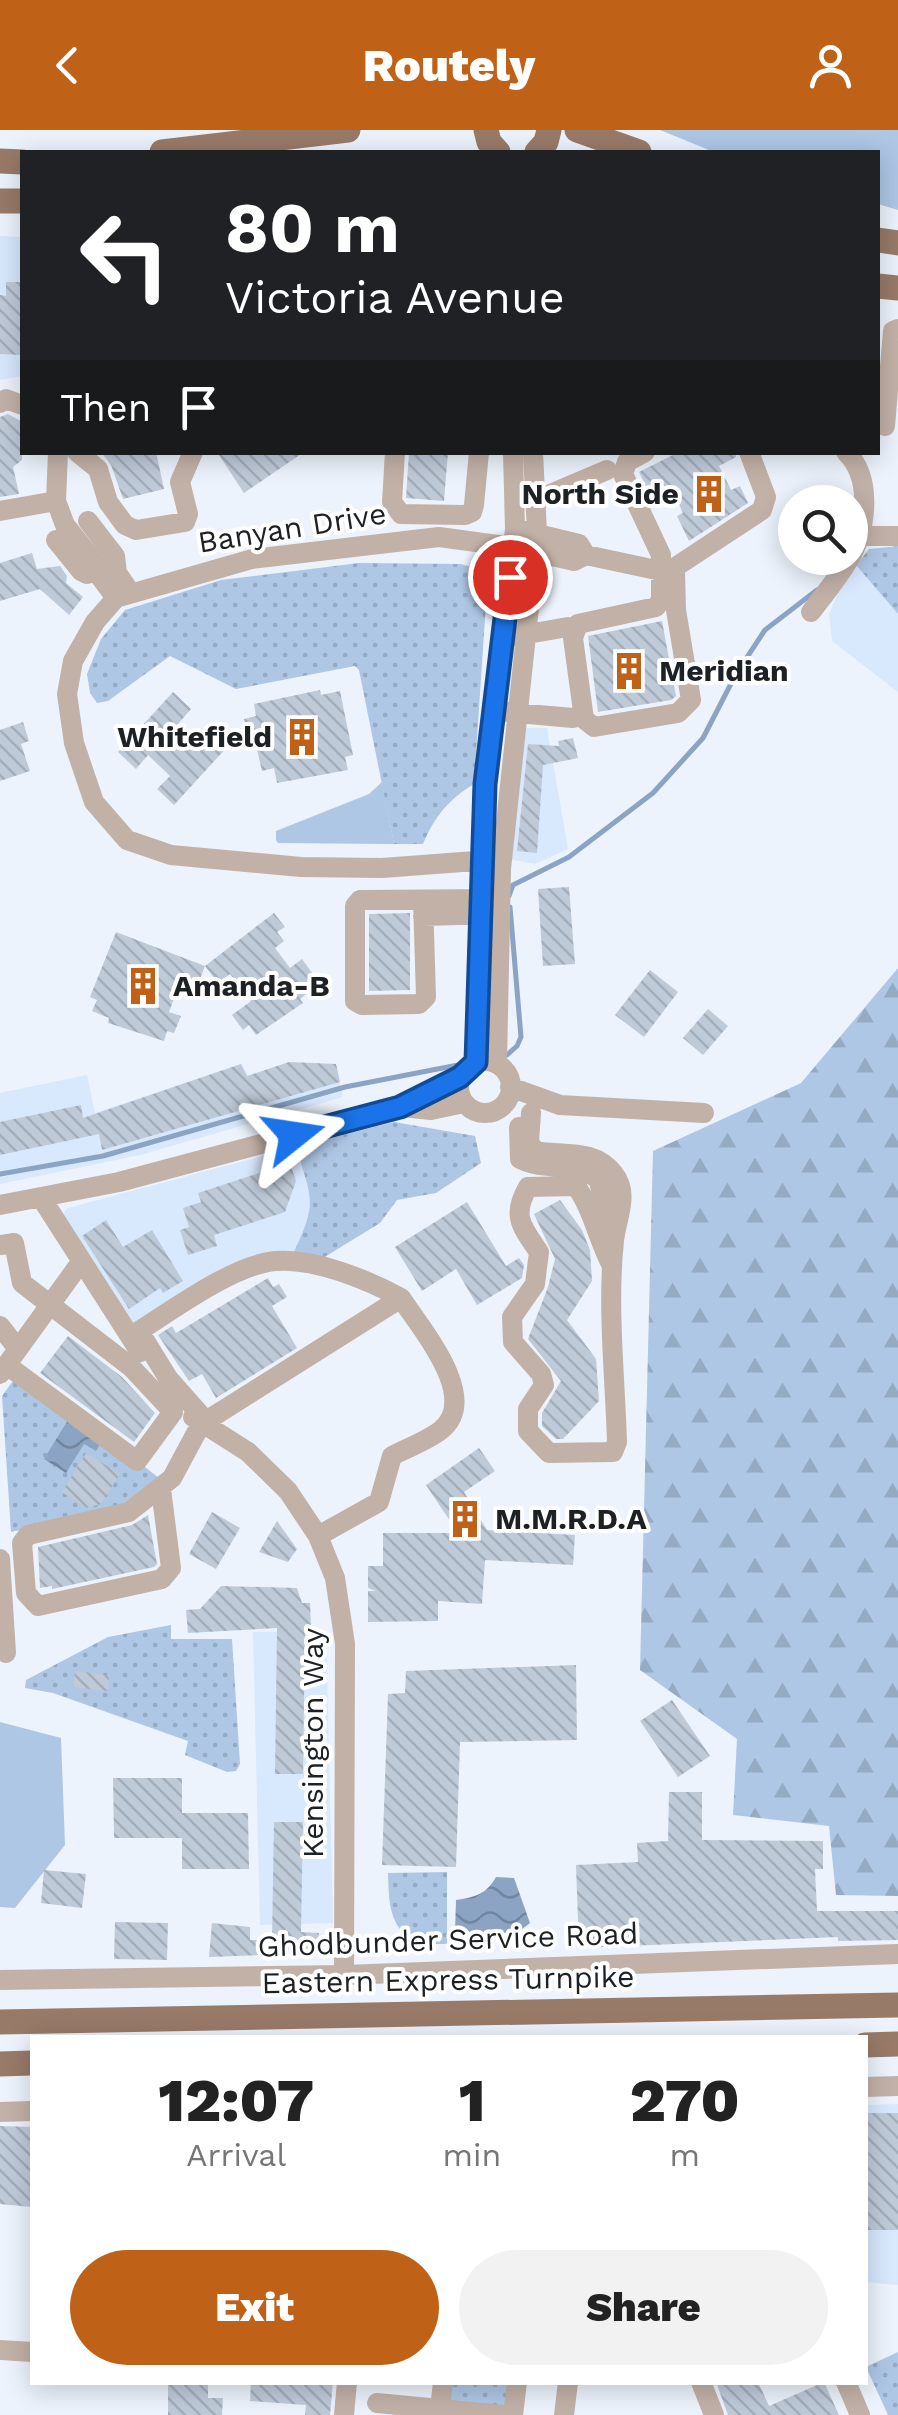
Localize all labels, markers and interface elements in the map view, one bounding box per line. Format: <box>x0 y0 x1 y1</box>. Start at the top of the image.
icon: back <box>40 38 95 93</box>
icon: person <box>803 38 858 93</box>
text: Routely <box>363 39 535 92</box>
text: 80 m <box>225 187 400 269</box>
icon: left <box>60 190 190 320</box>
text: Victoria Avenue <box>225 271 565 324</box>
icon: arrive <box>171 380 226 435</box>
text: Then <box>60 386 151 430</box>
building icon: North Side <box>688 473 730 515</box>
place label: North Side <box>522 476 679 511</box>
map controls <box>778 485 868 575</box>
button: search <box>778 485 868 575</box>
street label: Banyan Drive <box>195 495 389 560</box>
pin <box>468 535 553 620</box>
icon: arrive <box>483 550 538 605</box>
building icon: Meridian <box>608 650 650 692</box>
place label: Meridian <box>659 653 789 688</box>
building icon: Whitefield <box>281 716 323 758</box>
place label: Whitefield <box>117 719 272 754</box>
building icon: Amanda-B <box>122 965 164 1007</box>
place label: Amanda-B <box>173 968 330 1003</box>
position arrow <box>242 1083 346 1187</box>
building icon: M.M.R.D.A <box>444 1498 486 1540</box>
place label: M.M.R.D.A <box>495 1501 648 1536</box>
street label: Kensington Way <box>295 1627 330 1858</box>
street label: Ghodbunder Service Road <box>257 1915 639 1964</box>
street label: Eastern Express Turnpike <box>261 1959 635 2000</box>
text: 12:07 <box>158 2065 314 2136</box>
text: 1 <box>459 2065 485 2136</box>
text: 270 <box>630 2065 740 2136</box>
text: Arrival <box>186 2136 286 2174</box>
text: min <box>443 2136 501 2174</box>
text: m <box>669 2136 700 2174</box>
button: Exit <box>70 2250 439 2365</box>
button: Share <box>459 2250 828 2365</box>

